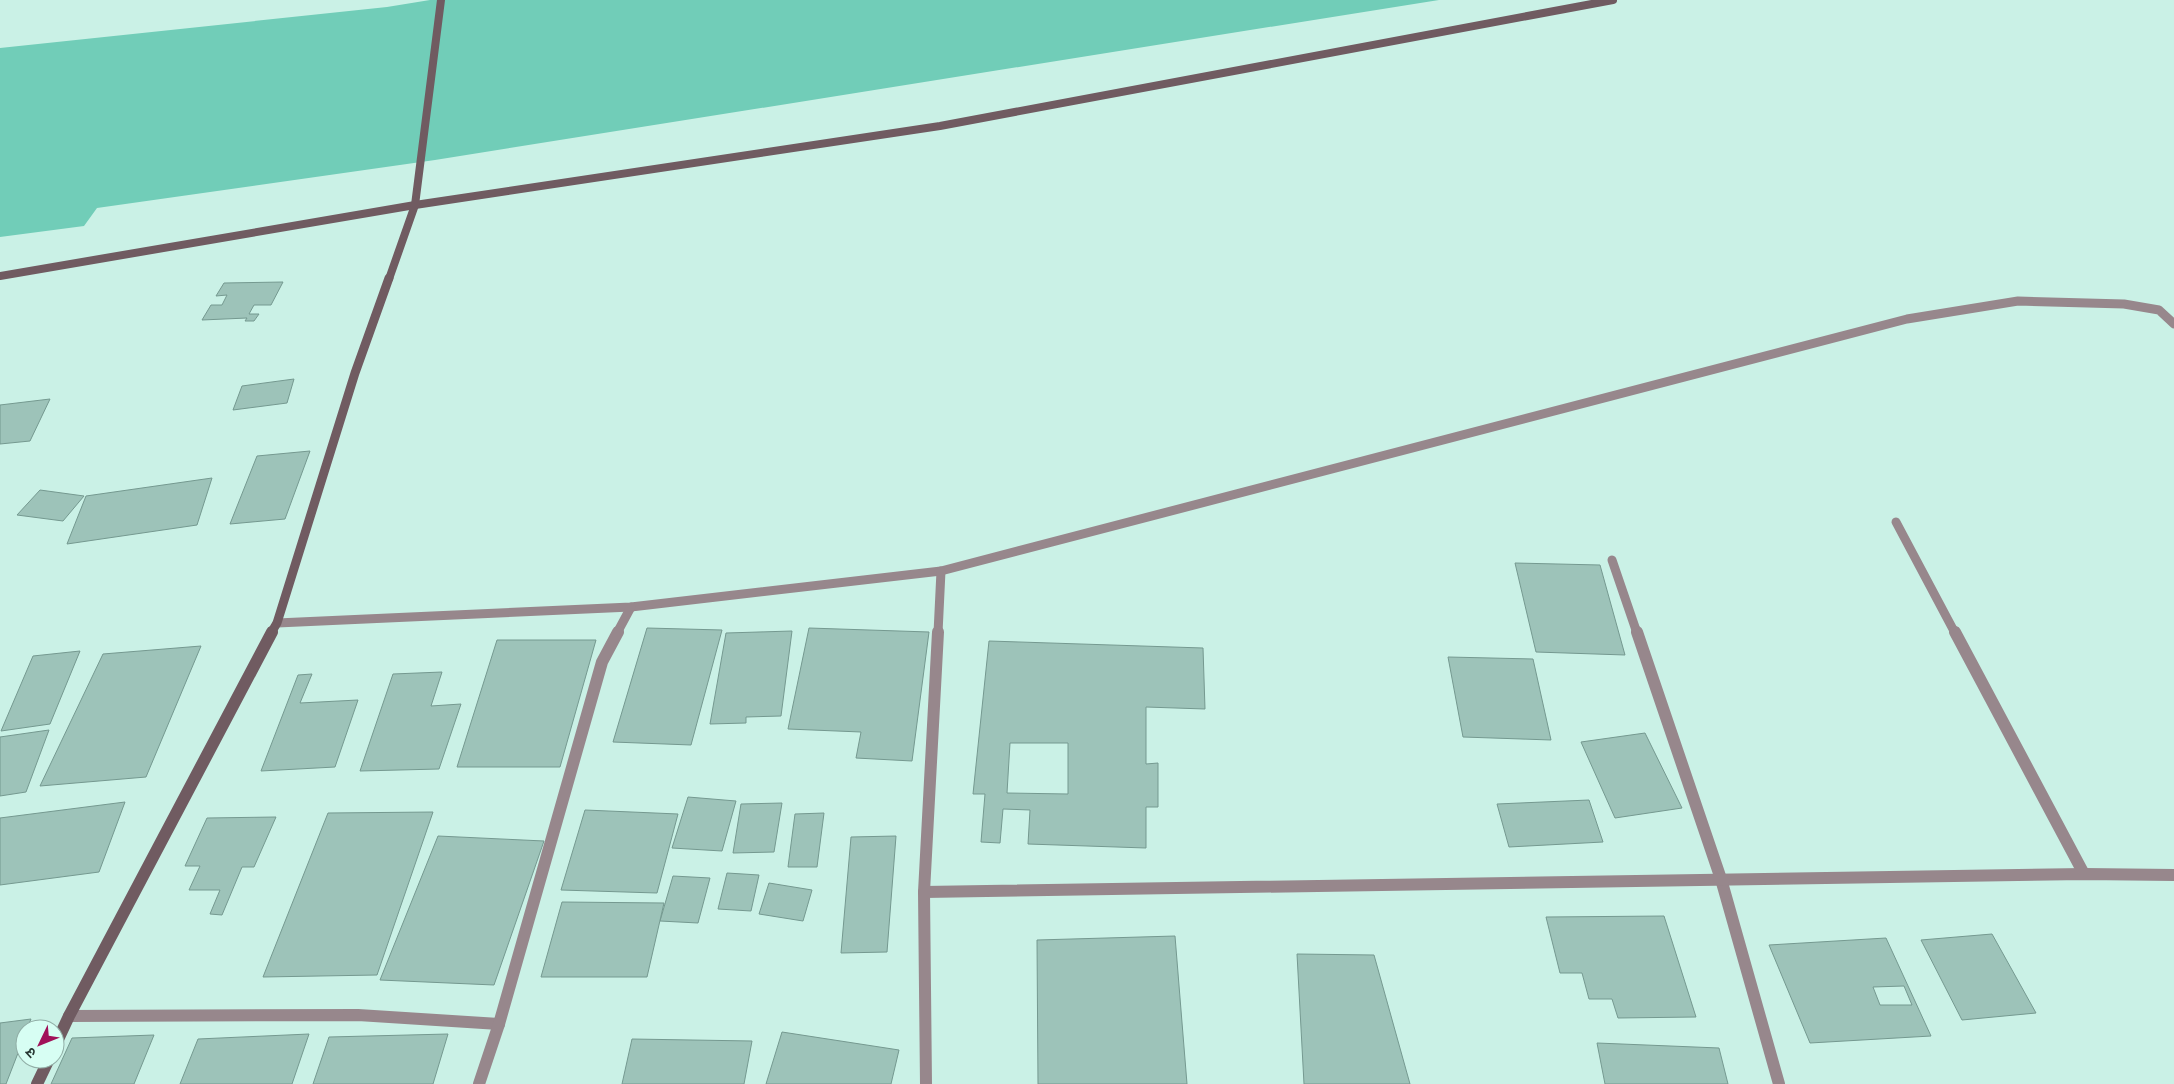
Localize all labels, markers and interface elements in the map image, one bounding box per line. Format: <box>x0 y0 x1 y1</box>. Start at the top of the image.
north arrow <box>15 1019 65 1069</box>
text: उ <box>21 1043 40 1061</box>

